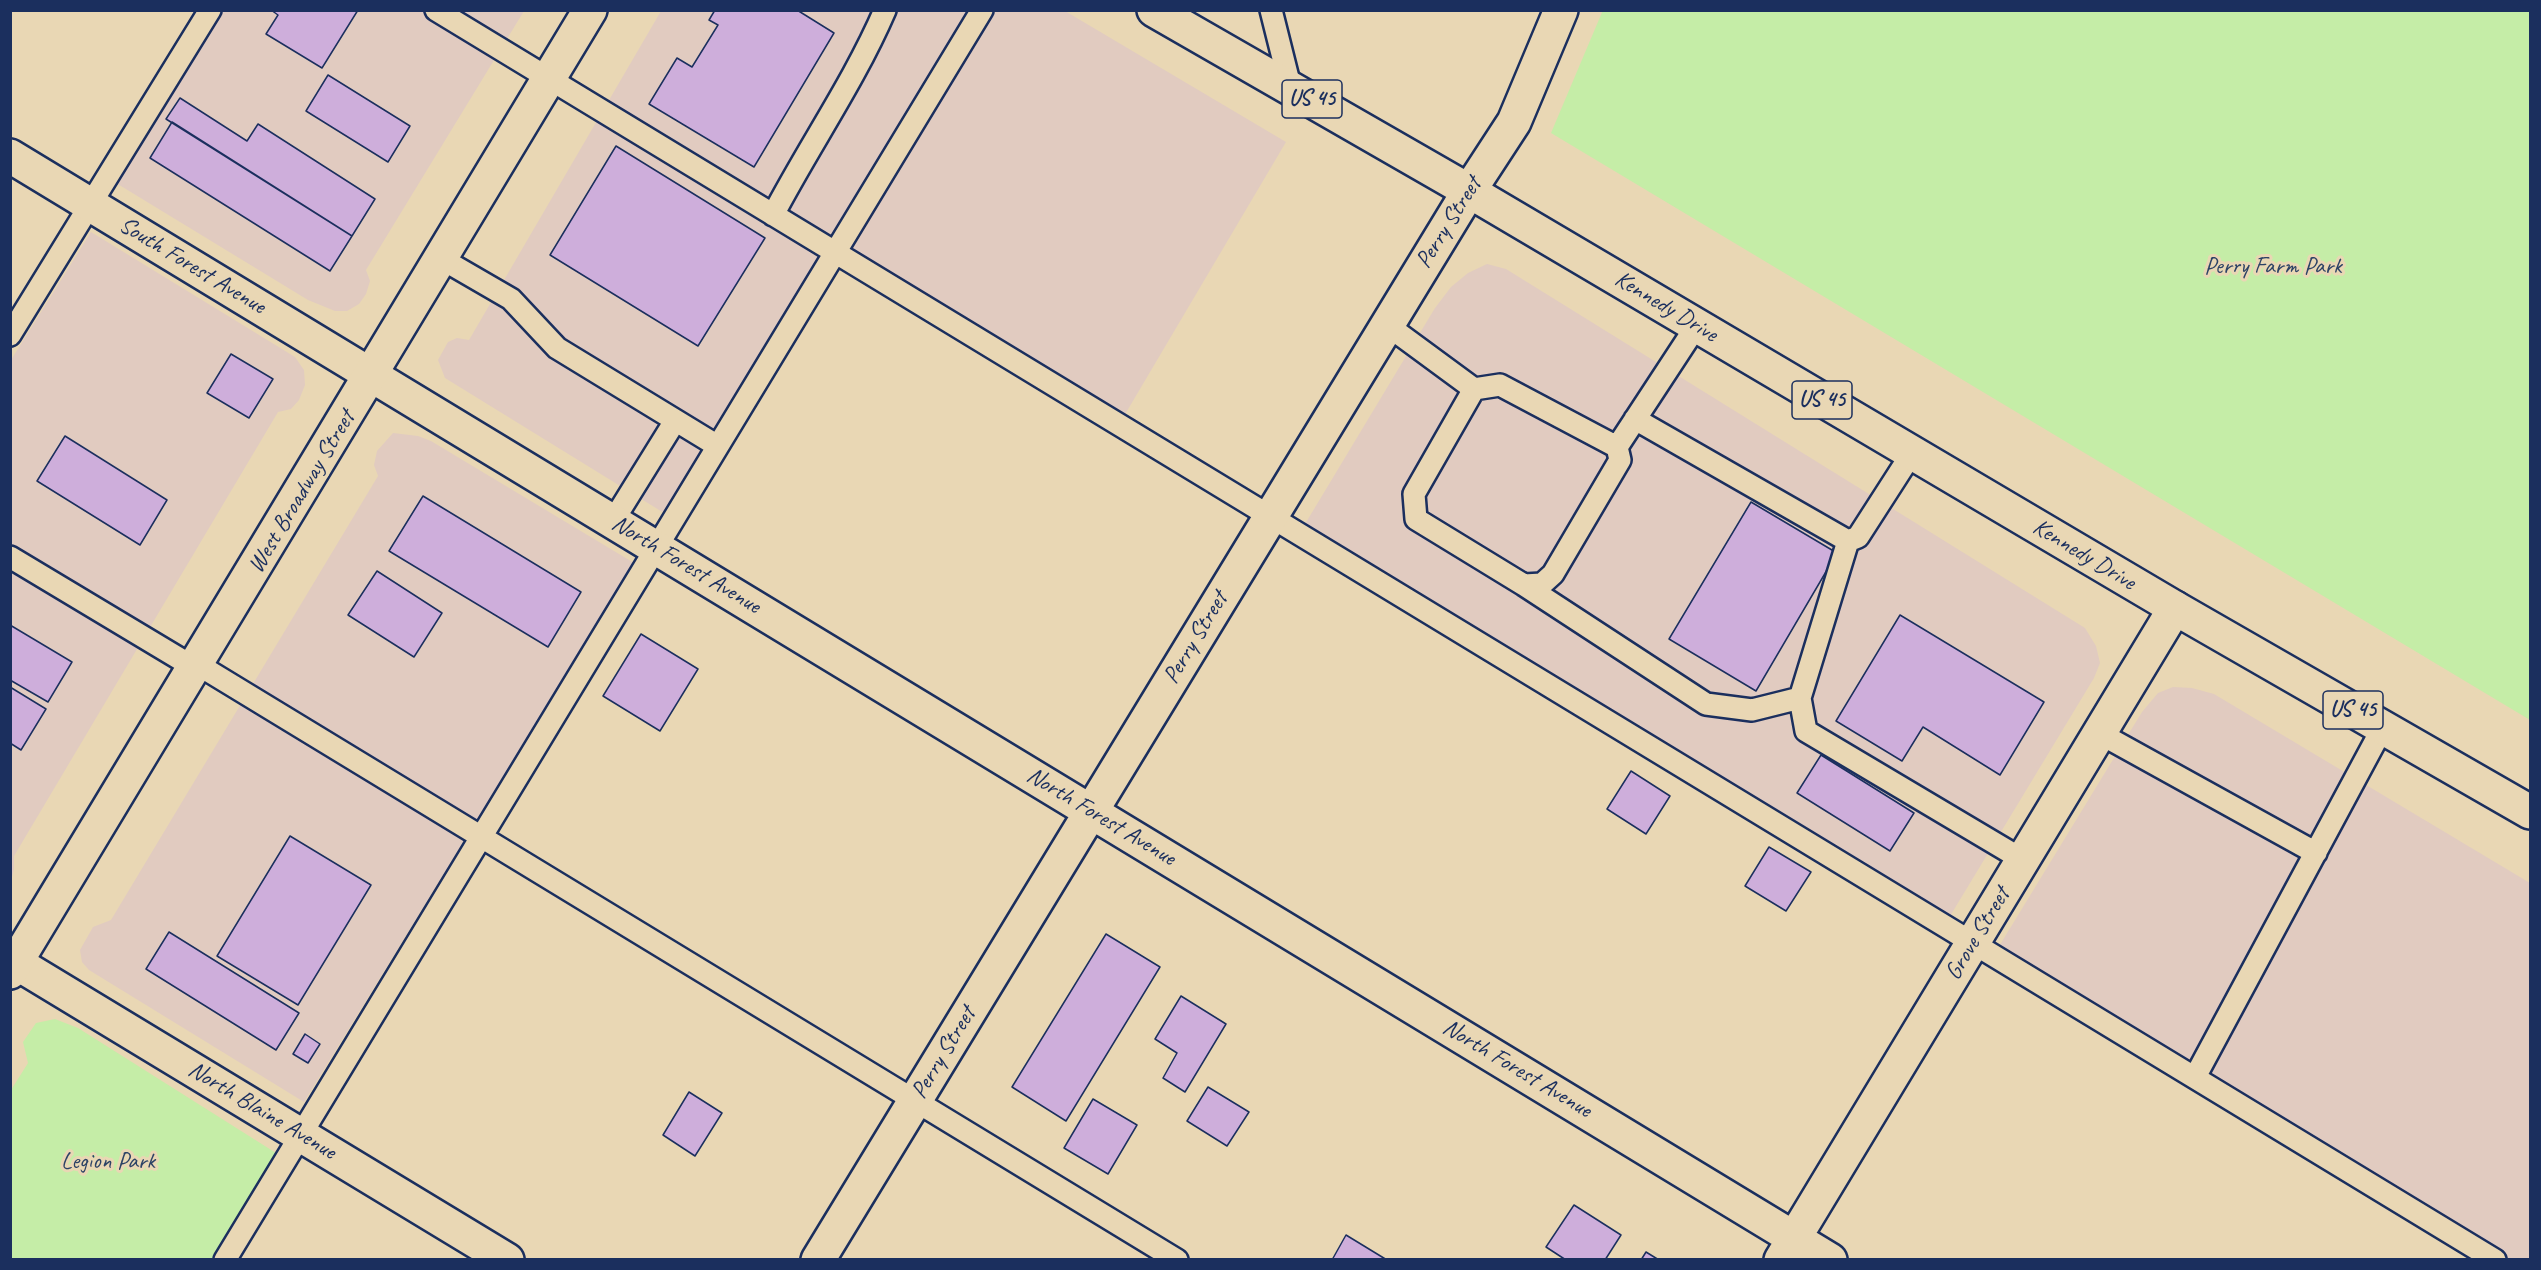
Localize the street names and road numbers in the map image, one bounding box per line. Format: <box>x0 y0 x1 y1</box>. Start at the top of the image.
road number: US 45 <box>1282 80 1342 118</box>
street label: Perry Street <box>1410 172 1488 274</box>
street label: South Forest Avenue <box>114 211 270 321</box>
street label: Kennedy Drive <box>1609 265 1723 349</box>
road number: US 45 <box>1792 381 1852 419</box>
street label: West Broadway Street <box>242 406 362 578</box>
street label: North Forest Avenue <box>606 509 766 621</box>
street label: Kennedy Drive <box>2027 513 2141 597</box>
street label: Perry Street <box>1157 587 1235 689</box>
road number: US 45 <box>2323 691 2383 729</box>
street label: North Forest Avenue <box>1021 761 1181 873</box>
street label: Grove Street <box>1939 883 2017 985</box>
street label: Perry Street <box>905 1002 983 1104</box>
street label: North Forest Avenue <box>1437 1013 1597 1125</box>
street label: North Blaine Avenue <box>183 1056 341 1166</box>

